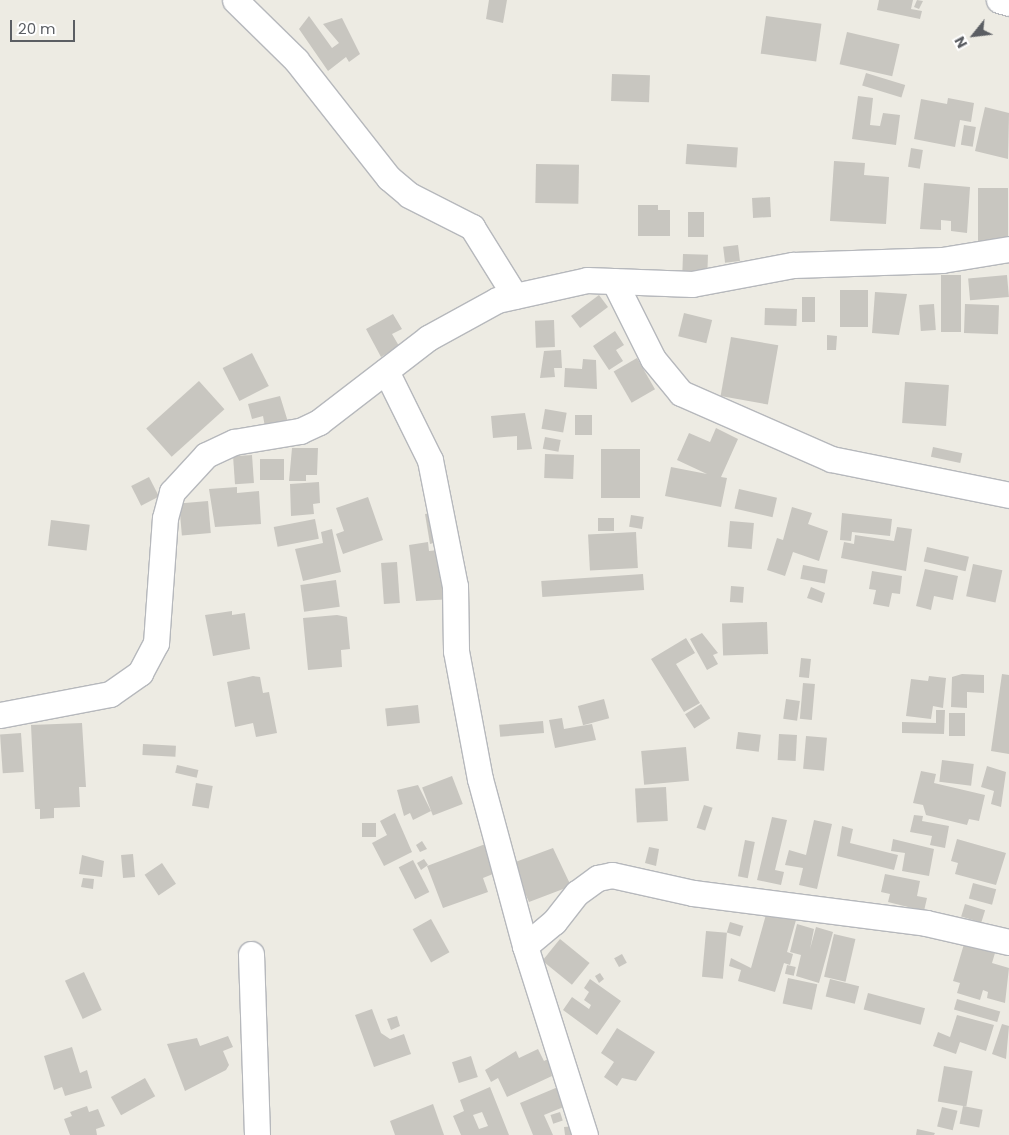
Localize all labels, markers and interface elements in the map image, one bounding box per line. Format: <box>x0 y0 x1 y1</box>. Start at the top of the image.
scale bar <box>12 10 78 42</box>
north arrow <box>949 10 999 60</box>
text: 20 m <box>18 18 56 39</box>
text: N <box>950 33 972 52</box>

